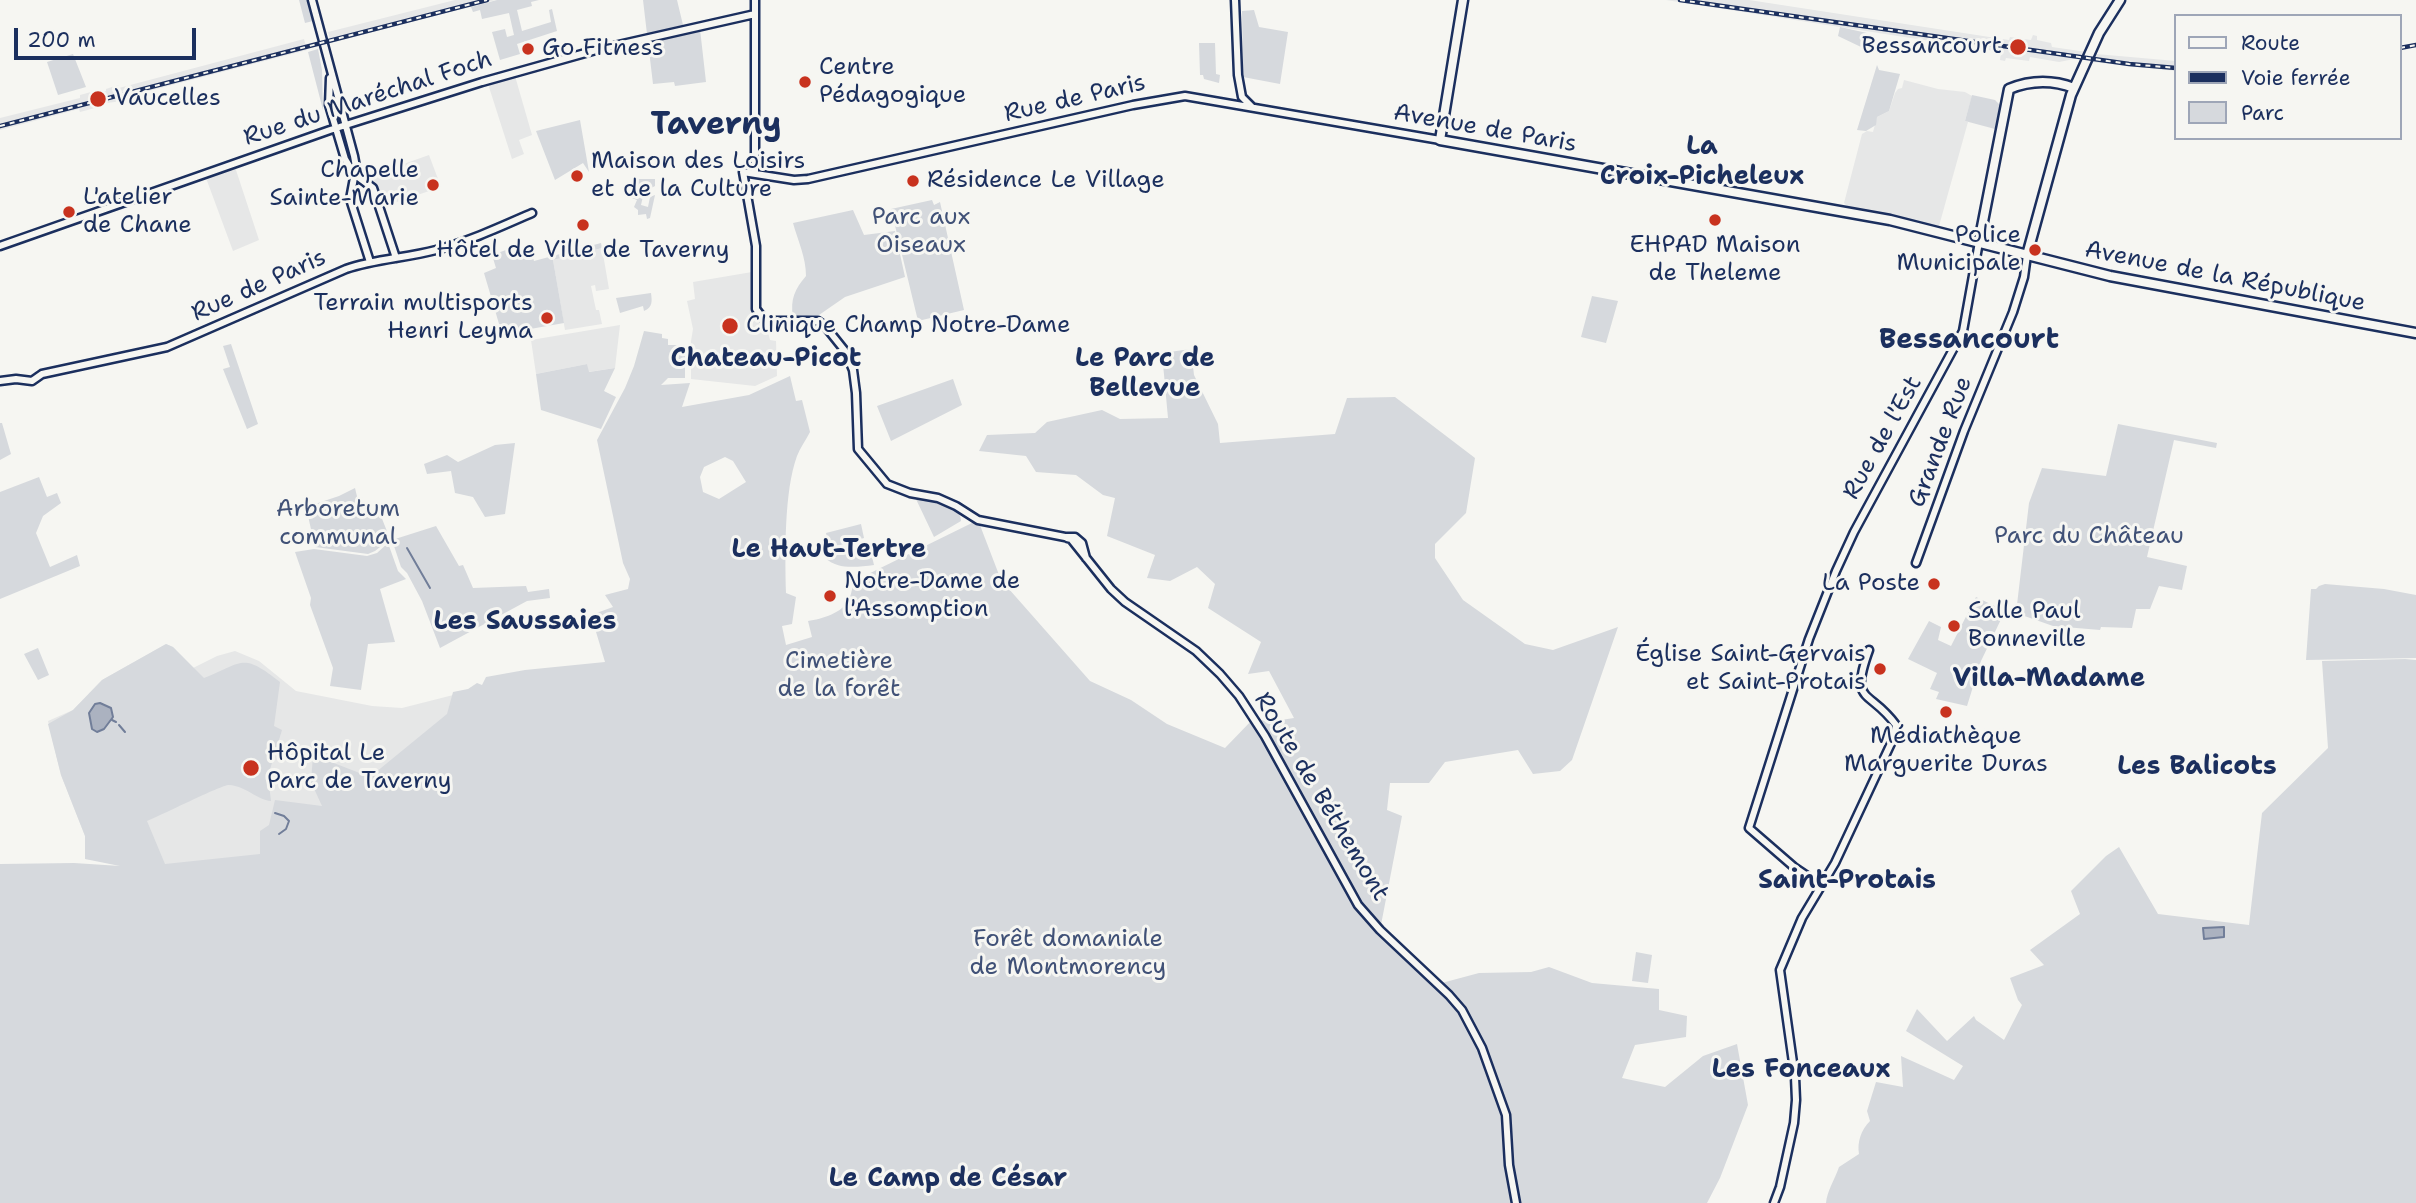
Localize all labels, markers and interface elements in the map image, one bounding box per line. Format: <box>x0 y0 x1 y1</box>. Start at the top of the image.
scale bar <box>18 14 200 58</box>
legend <box>2174 14 2402 140</box>
text: 200 m <box>27 26 96 54</box>
text: Route <box>2241 29 2300 57</box>
place label: Bessancourt <box>1861 33 2002 61</box>
place label: Go Fitness <box>542 35 664 63</box>
marker: Bessancourt <box>2008 37 2028 57</box>
marker: Go Fitness <box>520 41 536 57</box>
street label: Rue du Maréchal Foch <box>240 45 496 153</box>
place label: Centre Pédagogique <box>819 54 966 110</box>
text: Voie ferrée <box>2241 64 2351 92</box>
street label: Rue de Paris <box>1001 69 1149 129</box>
marker: Centre Pédagogique <box>797 74 813 90</box>
place label: Vaucelles <box>114 85 221 113</box>
marker: Vaucelles <box>88 89 108 109</box>
street label: Avenue de Paris <box>1391 99 1579 159</box>
text: Parc <box>2241 99 2284 127</box>
district label: Taverny <box>651 107 781 145</box>
district label: La Croix-Picheleux <box>1600 131 1804 192</box>
place label: Maison des Loisirs et de la Culture <box>591 148 805 204</box>
place label: Chapelle Sainte-Marie <box>269 157 419 213</box>
place label: Résidence Le Village <box>927 167 1165 195</box>
marker: Maison des Loisirs et de la Culture <box>569 168 585 184</box>
marker: Résidence Le Village <box>905 173 921 189</box>
marker: Chapelle Sainte-Marie <box>425 177 441 193</box>
place label: L'atelier de Chane <box>83 184 192 240</box>
marker: L'atelier de Chane <box>61 204 77 220</box>
park label: Parc aux Oiseaux <box>872 204 970 260</box>
marker: EHPAD Maison de Theleme <box>1707 212 1723 228</box>
marker: Hôtel de Ville de Taverny <box>575 217 591 233</box>
place label: Police Municipale <box>1896 222 2021 278</box>
place label: EHPAD Maison de Theleme <box>1629 232 1801 288</box>
street label: Avenue de la République <box>2082 236 2368 318</box>
place label: Hôtel de Ville de Taverny <box>436 237 730 265</box>
marker: Police Municipale <box>2027 242 2043 258</box>
street label: Rue de Paris <box>187 244 331 328</box>
place label: Terrain multisports Henri Leyma <box>313 290 533 346</box>
marker: Terrain multisports Henri Leyma <box>539 310 555 326</box>
place label: Clinique Champ Notre-Dame <box>746 312 1070 340</box>
marker: Clinique Champ Notre-Dame <box>720 316 740 336</box>
district label: Bessancourt <box>1879 324 2059 358</box>
district label: Chateau-Picot <box>671 343 861 375</box>
district label: Le Parc de Bellevue <box>1075 343 1215 404</box>
street label: Rue de l'Est <box>1837 371 1929 505</box>
street label: Grande Rue <box>1903 373 1979 511</box>
park label: Arboretum communal <box>276 496 400 552</box>
park label: Parc du Château <box>1994 523 2184 551</box>
district label: Le Haut-Tertre <box>732 534 926 566</box>
place label: Notre-Dame de l'Assomption <box>844 568 1020 624</box>
place label: La Poste <box>1822 570 1920 598</box>
marker: La Poste <box>1926 576 1942 592</box>
marker: Notre-Dame de l'Assomption <box>822 588 838 604</box>
place label: Salle Paul Bonneville <box>1968 598 2086 654</box>
district label: Les Saussaies <box>434 606 616 638</box>
marker: Salle Paul Bonneville <box>1946 618 1962 634</box>
place label: Église Saint-Gervais et Saint-Protais <box>1635 641 1866 697</box>
park label: Cimetière de la forêt <box>777 648 901 704</box>
marker: Église Saint-Gervais et Saint-Protais <box>1872 661 1888 677</box>
district label: Villa-Madame <box>1953 663 2145 695</box>
street label: Route de Béthemont <box>1247 688 1395 906</box>
marker: Médiathèque Marguerite Duras <box>1938 704 1954 720</box>
place label: Médiathèque Marguerite Duras <box>1844 723 2048 779</box>
place label: Hôpital Le Parc de Taverny <box>267 740 452 796</box>
district label: Les Balicots <box>2117 751 2277 783</box>
marker: Hôpital Le Parc de Taverny <box>241 758 261 778</box>
district label: Saint-Protais <box>1758 865 1936 897</box>
park label: Forêt domaniale de Montmorency <box>970 926 1166 982</box>
district label: Les Fonceaux <box>1712 1054 1890 1086</box>
district label: Le Camp de César <box>829 1163 1067 1195</box>

